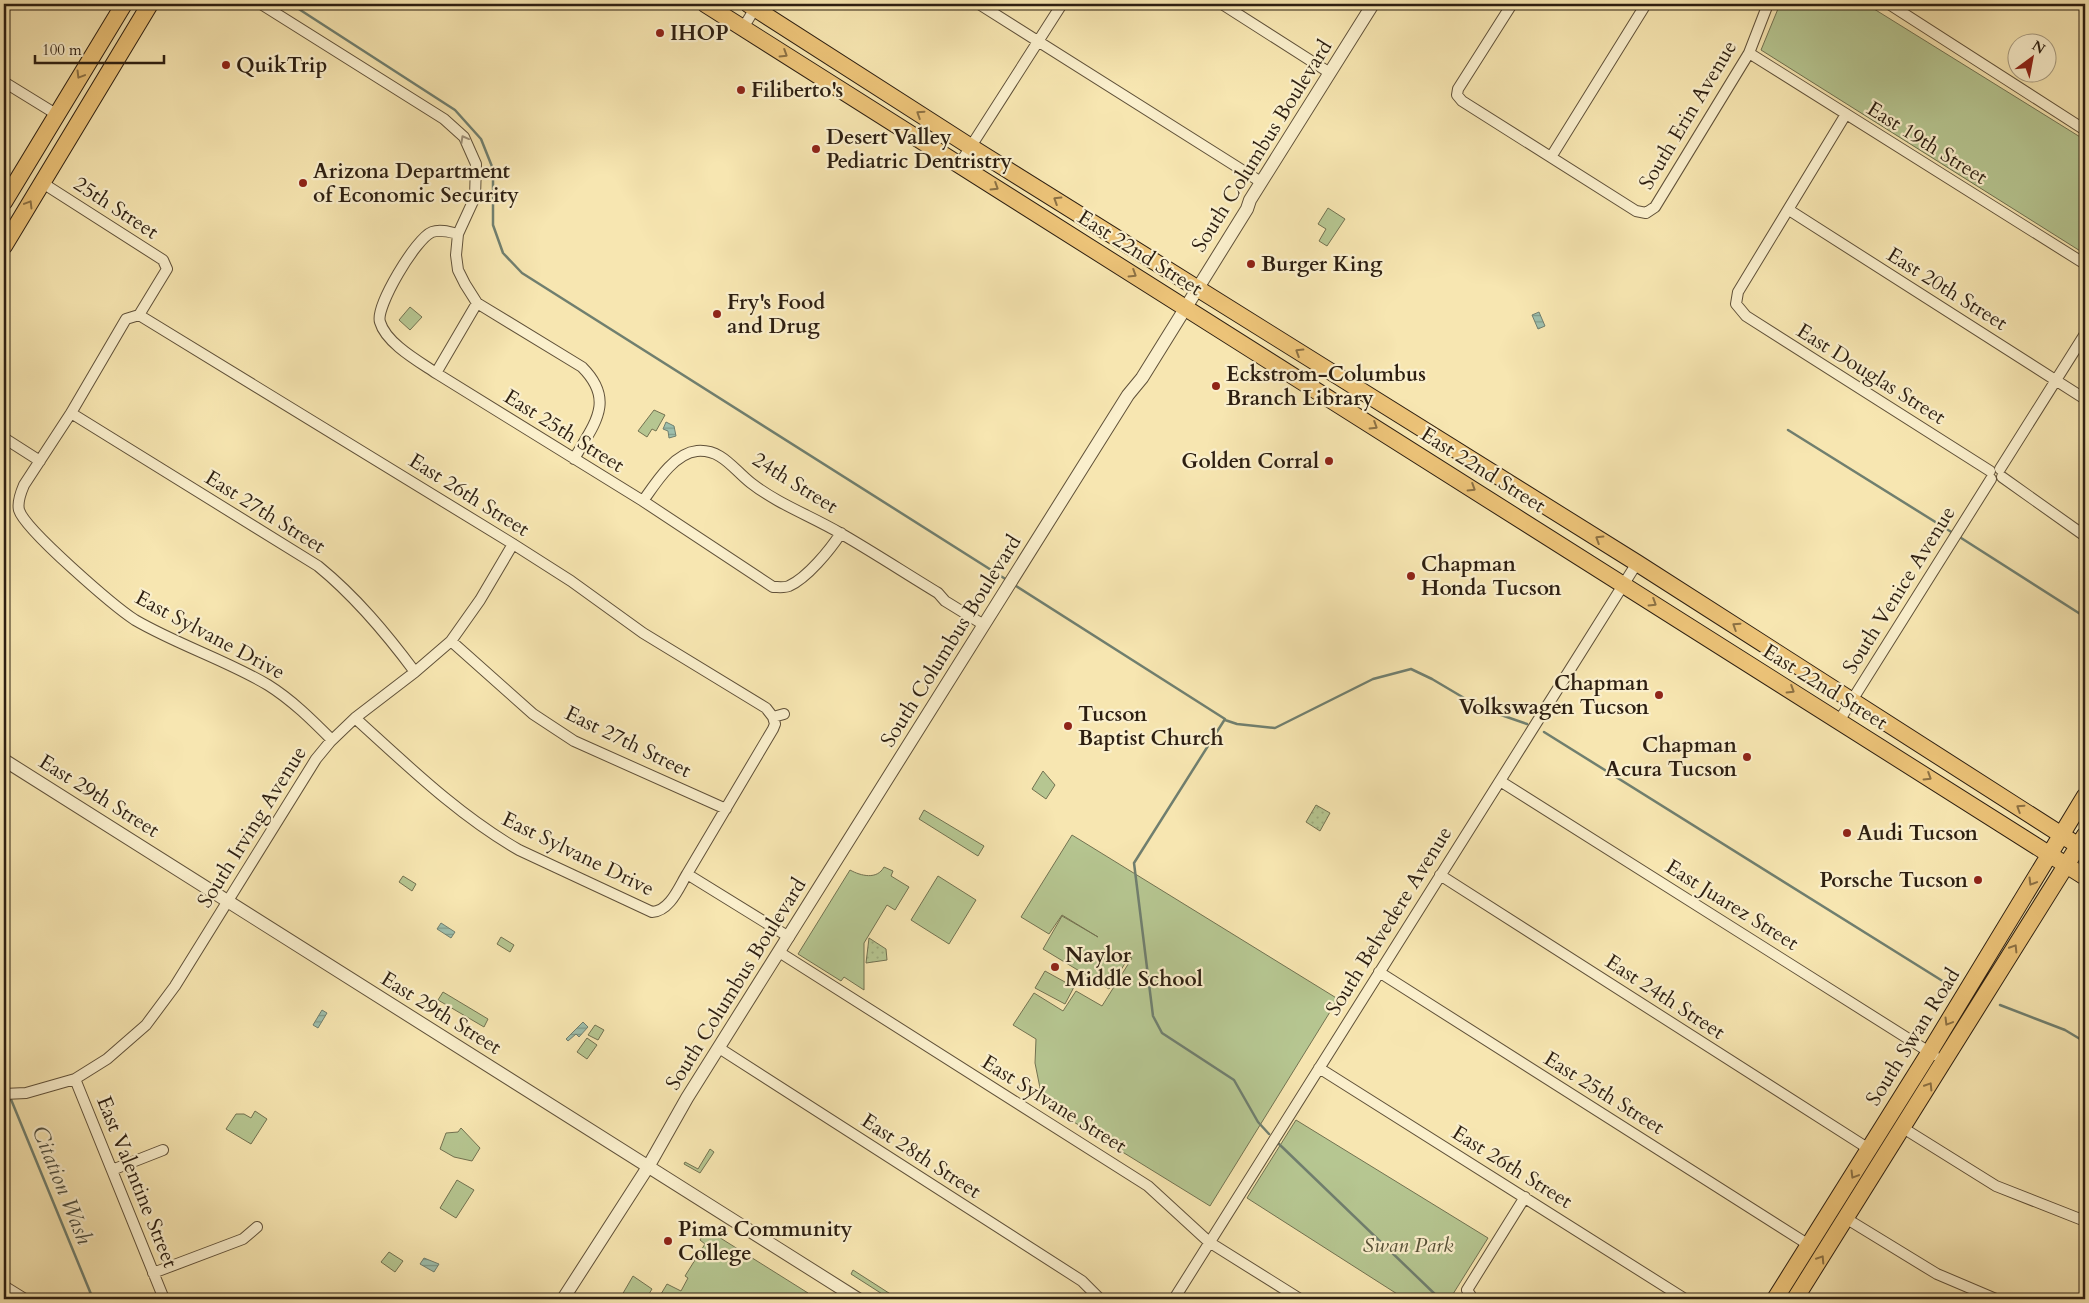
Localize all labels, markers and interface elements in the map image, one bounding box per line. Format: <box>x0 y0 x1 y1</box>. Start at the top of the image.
place label: IHOP <box>670 19 729 48</box>
marker: IHOP <box>654 27 666 39</box>
scale bar <box>35 32 164 64</box>
north arrow <box>2006 32 2056 82</box>
street label: South Columbus Boulevard <box>1185 34 1339 258</box>
street label: South Erin Avenue <box>1632 35 1744 195</box>
text: N <box>2028 36 2049 59</box>
text: 100 m <box>42 40 82 60</box>
one-way arrow <box>778 47 787 57</box>
place label: QuikTrip <box>236 51 327 80</box>
marker: QuikTrip <box>220 59 232 71</box>
one-way arrow <box>77 70 87 79</box>
place label: Filiberto's <box>751 76 843 105</box>
marker: Filiberto's <box>735 84 747 96</box>
street label: East 19th Street <box>1861 94 1993 192</box>
one-way arrow <box>916 110 925 120</box>
place label: Desert Valley Pediatric Dentristry <box>826 123 1012 176</box>
one-way arrow <box>460 135 470 144</box>
marker: Desert Valley Pediatric Dentristry <box>810 143 822 155</box>
place label: Arizona Department of Economic Security <box>313 157 519 210</box>
street label: 25th Street <box>68 170 164 246</box>
marker: Arizona Department of Economic Security <box>297 177 309 189</box>
one-way arrow <box>990 181 999 191</box>
one-way arrow <box>1054 197 1063 207</box>
one-way arrow <box>22 200 32 209</box>
street label: East 22nd Street <box>1072 203 1208 303</box>
street label: East 20th Street <box>1881 240 2013 338</box>
place label: Burger King <box>1261 250 1383 279</box>
marker: Burger King <box>1245 258 1257 270</box>
one-way arrow <box>1127 267 1136 277</box>
place label: Fry's Food and Drug <box>727 288 825 341</box>
marker: Fry's Food and Drug <box>711 308 723 320</box>
street label: East Douglas Street <box>1791 316 1951 432</box>
one-way arrow <box>1295 349 1304 358</box>
place label: Eckstrom-Columbus Branch Library <box>1226 360 1426 413</box>
marker: Eckstrom-Columbus Branch Library <box>1210 380 1222 392</box>
street label: East 25th Street <box>498 382 630 480</box>
one-way arrow <box>1368 420 1377 429</box>
street label: East 22nd Street <box>1415 420 1551 520</box>
street label: 24th Street <box>747 445 844 521</box>
street label: East 26th Street <box>403 446 535 544</box>
place label: Golden Corral <box>1181 447 1319 476</box>
marker: Golden Corral <box>1323 455 1335 467</box>
street label: East 27th Street <box>199 463 331 561</box>
one-way arrow <box>1466 482 1475 491</box>
street label: South Venice Avenue <box>1836 501 1962 679</box>
street label: South Columbus Boulevard <box>874 529 1028 753</box>
one-way arrow <box>1595 535 1604 545</box>
place label: Chapman Honda Tucson <box>1421 550 1562 603</box>
marker: Chapman Honda Tucson <box>1405 570 1417 582</box>
street label: East Sylvane Drive <box>130 583 290 687</box>
one-way arrow <box>1648 597 1657 606</box>
one-way arrow <box>1732 623 1741 632</box>
street label: East 22nd Street <box>1757 637 1893 737</box>
place label: Chapman Volkswagen Tucson <box>1459 669 1650 722</box>
one-way arrow <box>1785 684 1794 693</box>
marker: Chapman Volkswagen Tucson <box>1653 689 1665 701</box>
street label: East 27th Street <box>560 699 696 785</box>
place label: Tucson Baptist Church <box>1078 700 1223 753</box>
marker: Tucson Baptist Church <box>1062 720 1074 732</box>
place label: Chapman Acura Tucson <box>1605 731 1738 784</box>
street label: South Irving Avenue <box>190 740 314 914</box>
street label: East 29th Street <box>33 747 165 845</box>
marker: Chapman Acura Tucson <box>1741 751 1753 763</box>
one-way arrow <box>1922 771 1932 780</box>
street label: East Sylvane Drive <box>497 805 659 903</box>
one-way arrow <box>2016 805 2026 814</box>
place label: Audi Tucson <box>1857 819 1978 848</box>
street label: South Belvedere Avenue <box>1319 821 1459 1021</box>
marker: Audi Tucson <box>1841 827 1853 839</box>
street label: East Juarez Street <box>1660 852 1804 958</box>
place label: Porsche Tucson <box>1820 866 1968 895</box>
street label: South Columbus Boulevard <box>659 872 813 1096</box>
marker: Porsche Tucson <box>1972 874 1984 886</box>
one-way arrow <box>2028 877 2038 886</box>
place label: Naylor Middle School <box>1065 941 1203 994</box>
one-way arrow <box>2008 945 2018 954</box>
street label: East 24th Street <box>1600 947 1731 1047</box>
marker: Naylor Middle School <box>1049 961 1061 973</box>
street label: South Swan Road <box>1859 963 1967 1111</box>
street label: East 29th Street <box>375 964 507 1062</box>
one-way arrow <box>1945 1016 1955 1025</box>
street label: East 25th Street <box>1538 1044 1670 1142</box>
street label: East Sylvane Street <box>976 1048 1132 1160</box>
one-way arrow <box>1922 1083 1932 1092</box>
street label: East Valentine Street <box>89 1092 185 1273</box>
street label: East 28th Street <box>856 1106 987 1206</box>
street label: East 26th Street <box>1446 1118 1578 1216</box>
water label: Citation Wash <box>25 1121 100 1249</box>
one-way arrow <box>1850 1169 1860 1178</box>
place label: Pima Community College <box>678 1215 853 1268</box>
park label: Swan Park <box>1363 1231 1454 1260</box>
marker: Pima Community College <box>662 1235 674 1247</box>
one-way arrow <box>1815 1255 1824 1265</box>

